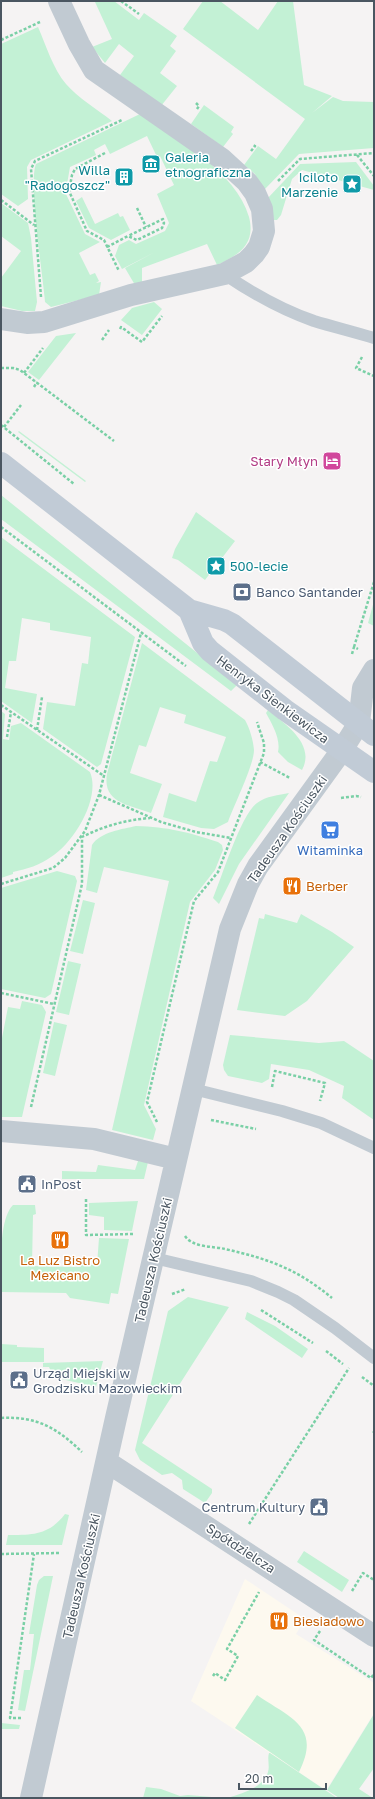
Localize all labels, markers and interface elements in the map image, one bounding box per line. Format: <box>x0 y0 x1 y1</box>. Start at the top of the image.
place label: Galeria etnograficzna <box>165 149 251 180</box>
museum icon: Galeria etnograficzna <box>140 153 162 175</box>
place label: Willa "Radogoszcz" <box>25 162 110 193</box>
building icon: Willa "Radogoszcz" <box>113 166 135 188</box>
place label: Iciloto Marzenie <box>281 169 338 200</box>
place icon: Iciloto Marzenie <box>341 173 363 195</box>
hotel icon: Stary Młyn <box>321 450 343 472</box>
place label: Stary Młyn <box>250 453 318 469</box>
place icon: 500-lecie <box>205 555 227 577</box>
place label: 500-lecie <box>230 558 288 574</box>
bank icon: Banco Santander <box>231 581 253 603</box>
place label: Banco Santander <box>256 584 363 600</box>
street label: Henryka Sienkiewicza <box>214 651 332 747</box>
street label: Tadeusza Kościuszki <box>244 772 330 886</box>
supermarket icon: Witaminka <box>319 819 341 841</box>
place label: Witaminka <box>297 842 363 858</box>
restaurant icon: Berber <box>281 875 303 897</box>
place label: Berber <box>306 878 348 894</box>
public building icon: InPost <box>16 1173 38 1195</box>
place label: InPost <box>41 1176 81 1192</box>
street label: Tadeusza Kościuszki <box>131 1196 175 1324</box>
restaurant icon: La Luz Bistro Mexicano <box>49 1229 71 1251</box>
place label: La Luz Bistro Mexicano <box>20 1252 100 1283</box>
place label: Urząd Miejski w Grodzisku Mazowieckim <box>33 1365 182 1396</box>
public building icon: Urząd Miejski w Grodzisku Mazowieckim <box>8 1369 30 1391</box>
public building icon: Centrum Kultury <box>308 1496 330 1518</box>
place label: Centrum Kultury <box>202 1499 306 1515</box>
street label: Tadeusza Kościuszki <box>59 1512 103 1640</box>
street label: Spółdzielcza <box>203 1520 279 1576</box>
restaurant icon: Biesiadowo <box>268 1610 290 1632</box>
place label: Biesiadowo <box>293 1613 365 1629</box>
scale bar <box>239 1765 326 1791</box>
text: 20 m <box>245 1771 273 1786</box>

